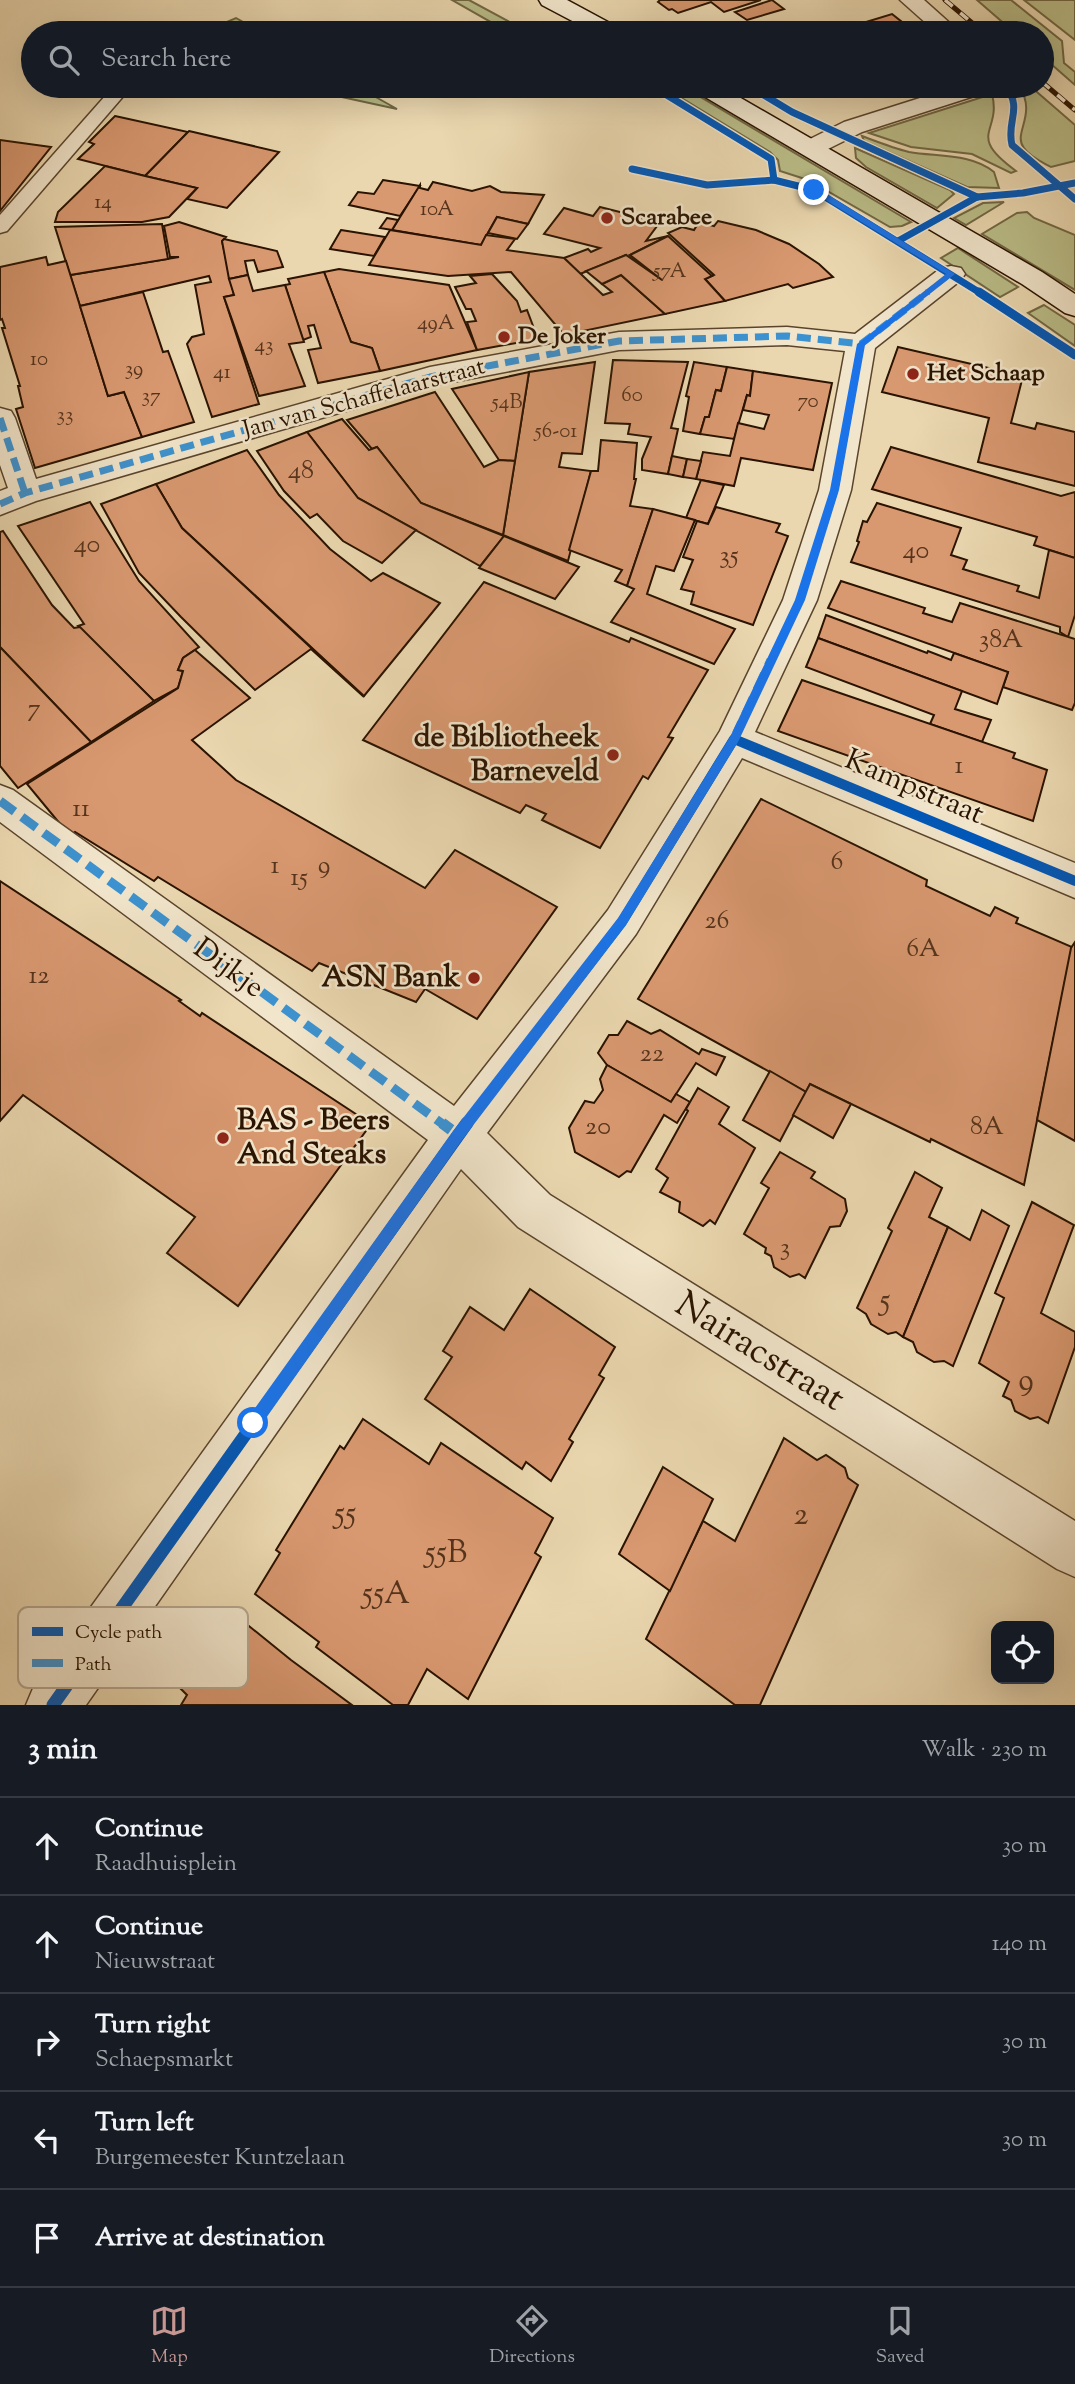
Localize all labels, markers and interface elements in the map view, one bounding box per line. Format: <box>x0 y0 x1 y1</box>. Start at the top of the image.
search box <box>21 21 1054 98</box>
icon: search <box>45 41 83 79</box>
text: Search here <box>101 41 231 78</box>
route end <box>798 174 829 205</box>
house number: 14 <box>94 188 112 218</box>
house number: 10A <box>420 195 454 225</box>
place label: Scarabee <box>621 201 712 235</box>
marker: Scarabee <box>599 210 615 226</box>
house number: 57A <box>652 257 687 287</box>
house number: 49A <box>417 309 455 339</box>
place label: De Joker <box>518 320 607 354</box>
marker: De Joker <box>496 329 512 345</box>
house number: 43 <box>254 331 274 361</box>
house number: 10 <box>30 345 48 375</box>
street label: Jan van Schaffelaarstraat <box>237 350 489 448</box>
house number: 39 <box>125 355 143 385</box>
place label: Het Schaap <box>927 357 1045 391</box>
house number: 41 <box>213 358 231 388</box>
marker: Het Schaap <box>905 366 921 382</box>
house number: 60 <box>621 381 643 411</box>
house number: 37 <box>141 382 161 412</box>
house number: 70 <box>797 387 819 417</box>
house number: 54B <box>491 388 523 418</box>
house number: 33 <box>57 401 73 431</box>
house number: 56-01 <box>534 417 577 447</box>
house number: 48 <box>288 453 314 490</box>
house number: 40 <box>74 527 100 564</box>
house number: 40 <box>903 533 929 570</box>
house number: 35 <box>719 538 739 575</box>
house number: 38A <box>979 622 1023 659</box>
house number: 7 <box>27 691 41 728</box>
place label: de Bibliotheek Barneveld <box>414 717 600 794</box>
street label: Kampstraat <box>838 739 990 837</box>
marker: de Bibliotheek Barneveld <box>605 747 621 763</box>
house number: 1 <box>955 748 964 785</box>
house number: 11 <box>72 791 90 828</box>
house number: 6 <box>831 844 843 881</box>
house number: 1 <box>271 848 280 885</box>
house number: 9 <box>318 848 330 885</box>
house number: 15 <box>290 860 308 897</box>
house number: 26 <box>704 903 730 940</box>
street label: Dijkje <box>184 928 272 1010</box>
house number: 6A <box>906 931 940 968</box>
place label: ASN Bank <box>321 957 461 1000</box>
house number: 12 <box>28 958 50 995</box>
marker: ASN Bank <box>466 970 482 986</box>
house number: 22 <box>640 1036 664 1073</box>
place label: BAS - Beers And Steaks <box>237 1100 390 1177</box>
house number: 20 <box>585 1109 611 1146</box>
house number: 8A <box>970 1109 1004 1146</box>
marker: BAS - Beers And Steaks <box>215 1130 231 1146</box>
house number: 3 <box>780 1230 790 1267</box>
street label: Nairacstraat <box>664 1279 855 1427</box>
house number: 5 <box>878 1279 891 1325</box>
house number: 9 <box>1018 1359 1034 1405</box>
route start <box>237 1407 268 1438</box>
house number: 55 <box>332 1492 356 1538</box>
house number: 2 <box>794 1493 809 1539</box>
house number: 55B <box>423 1531 467 1577</box>
house number: 55A <box>360 1572 410 1618</box>
legend <box>18 1607 248 1688</box>
text: Cycle path <box>75 1620 162 1647</box>
map controls <box>991 1621 1054 1684</box>
button: locate <box>991 1621 1054 1684</box>
text: Path <box>75 1652 112 1679</box>
text: 3 min <box>28 1729 98 1772</box>
text: Walk · 230 m <box>921 1734 1047 1767</box>
text: Continue <box>95 1811 203 1848</box>
icon: ahead <box>28 1827 66 1865</box>
text: 30 m <box>1002 1830 1047 1863</box>
text: Raadhuisplein <box>95 1848 237 1881</box>
text: Continue <box>95 1909 203 1946</box>
icon: ahead <box>28 1925 66 1963</box>
text: 140 m <box>992 1928 1047 1961</box>
text: Nieuwstraat <box>95 1946 215 1979</box>
text: Turn right <box>95 2007 210 2044</box>
icon: right <box>28 2023 66 2061</box>
text: 30 m <box>1002 2026 1047 2059</box>
text: Schaepsmarkt <box>95 2044 233 2077</box>
text: Turn left <box>95 2105 194 2142</box>
icon: left <box>28 2121 66 2159</box>
text: 30 m <box>1002 2124 1047 2157</box>
text: Burgemeester Kuntzelaan <box>95 2142 345 2175</box>
icon: arrive <box>28 2219 66 2257</box>
text: Arrive at destination <box>95 2220 325 2257</box>
tab: Map <box>150 2302 188 2371</box>
tab: Directions <box>489 2302 575 2371</box>
tab: Saved <box>876 2302 925 2371</box>

